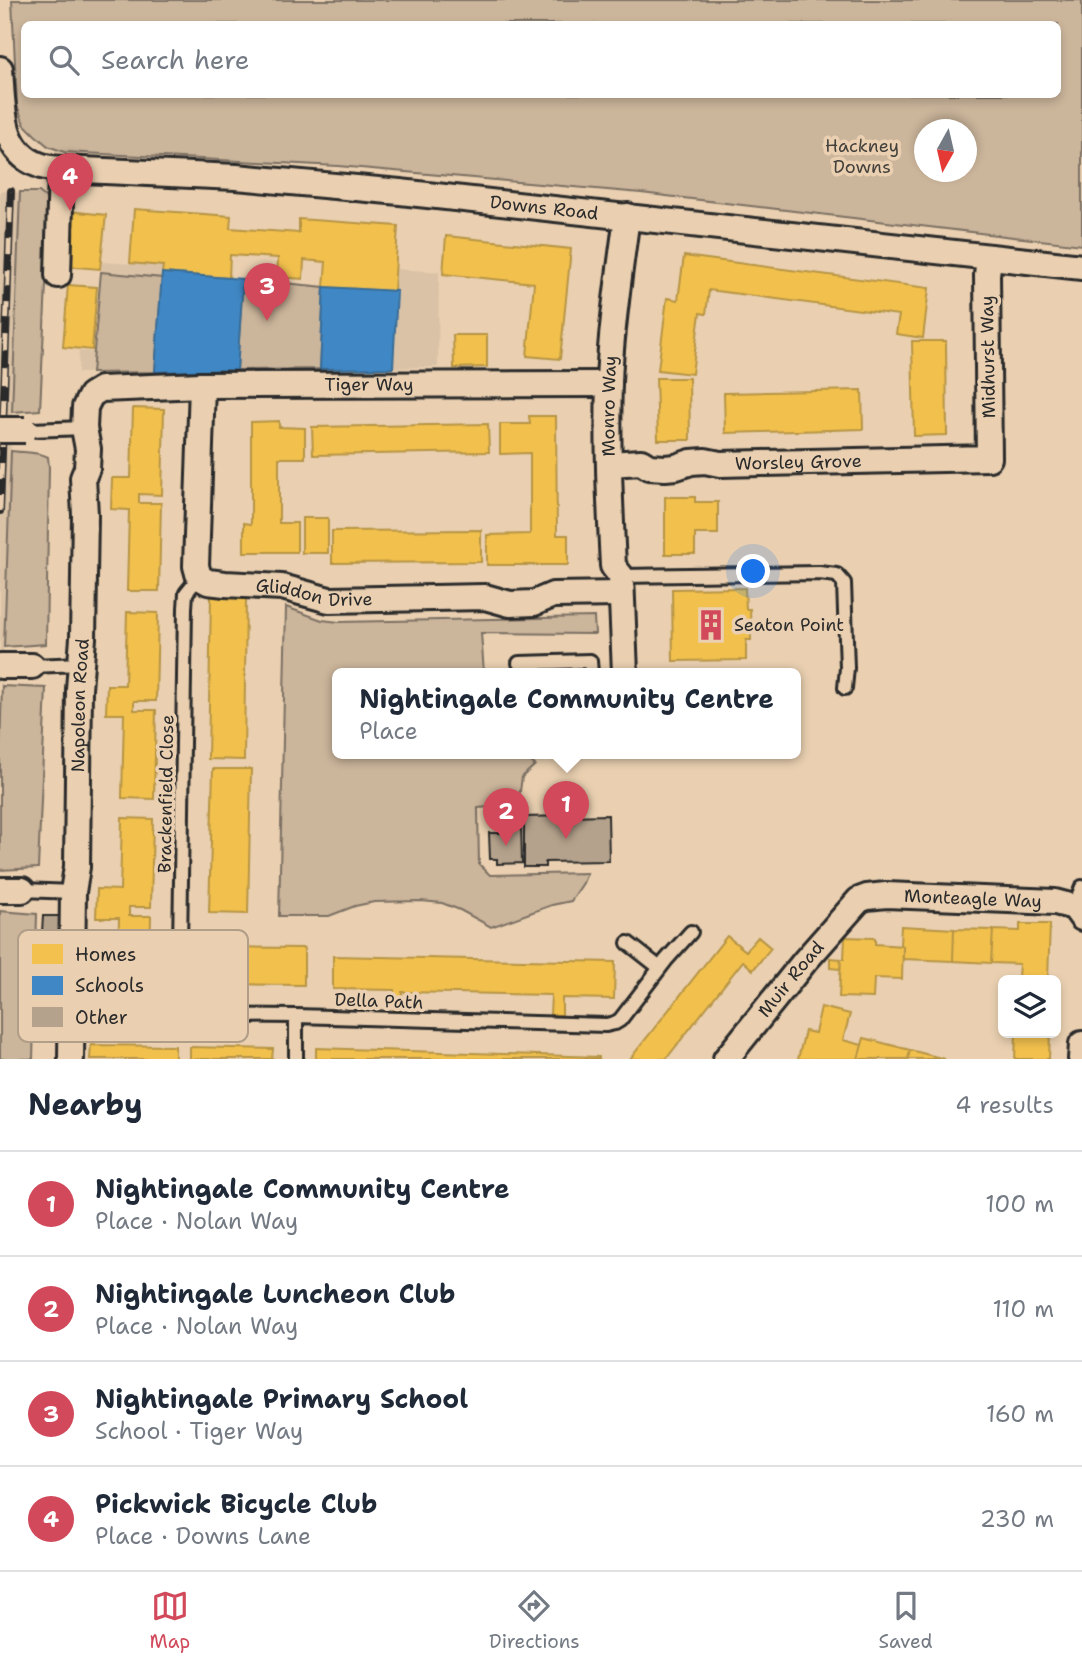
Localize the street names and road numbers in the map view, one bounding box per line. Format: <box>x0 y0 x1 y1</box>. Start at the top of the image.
street label: Downs Road <box>489 190 600 226</box>
street label: Midhurst Way <box>975 295 1001 419</box>
street label: Monro Way <box>596 355 622 457</box>
street label: Tiger Way <box>325 372 414 397</box>
street label: Worsley Grove <box>734 449 862 476</box>
street label: Gliddon Drive <box>255 574 373 612</box>
street label: Napoleon Road <box>66 637 95 773</box>
street label: Brackenfield Close <box>153 715 179 873</box>
street label: Monteagle Way <box>904 884 1042 913</box>
street label: Muir Road <box>752 936 829 1022</box>
street label: Della Path <box>334 987 424 1015</box>

